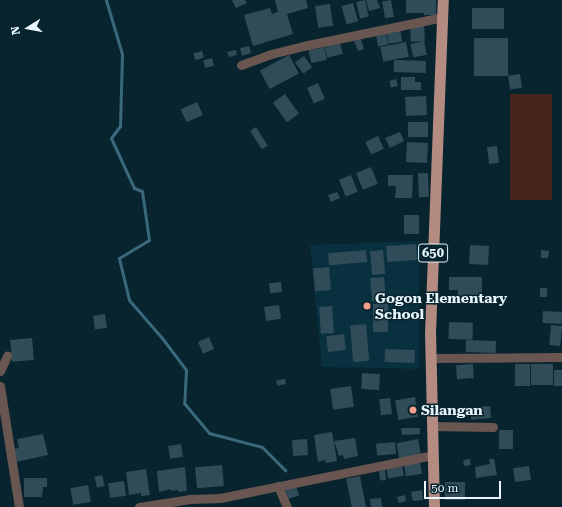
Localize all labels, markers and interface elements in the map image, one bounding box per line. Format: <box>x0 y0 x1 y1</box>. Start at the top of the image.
north arrow <box>8 8 48 48</box>
text: N <box>9 25 23 36</box>
road number: 650 <box>418 242 448 264</box>
place label: Gogon Elementary School <box>375 290 507 322</box>
marker: Gogon Elementary School <box>362 301 372 311</box>
place label: Silangan <box>421 402 483 418</box>
marker: Silangan <box>408 405 418 415</box>
scale bar <box>426 473 503 499</box>
text: 50 m <box>431 481 458 495</box>

